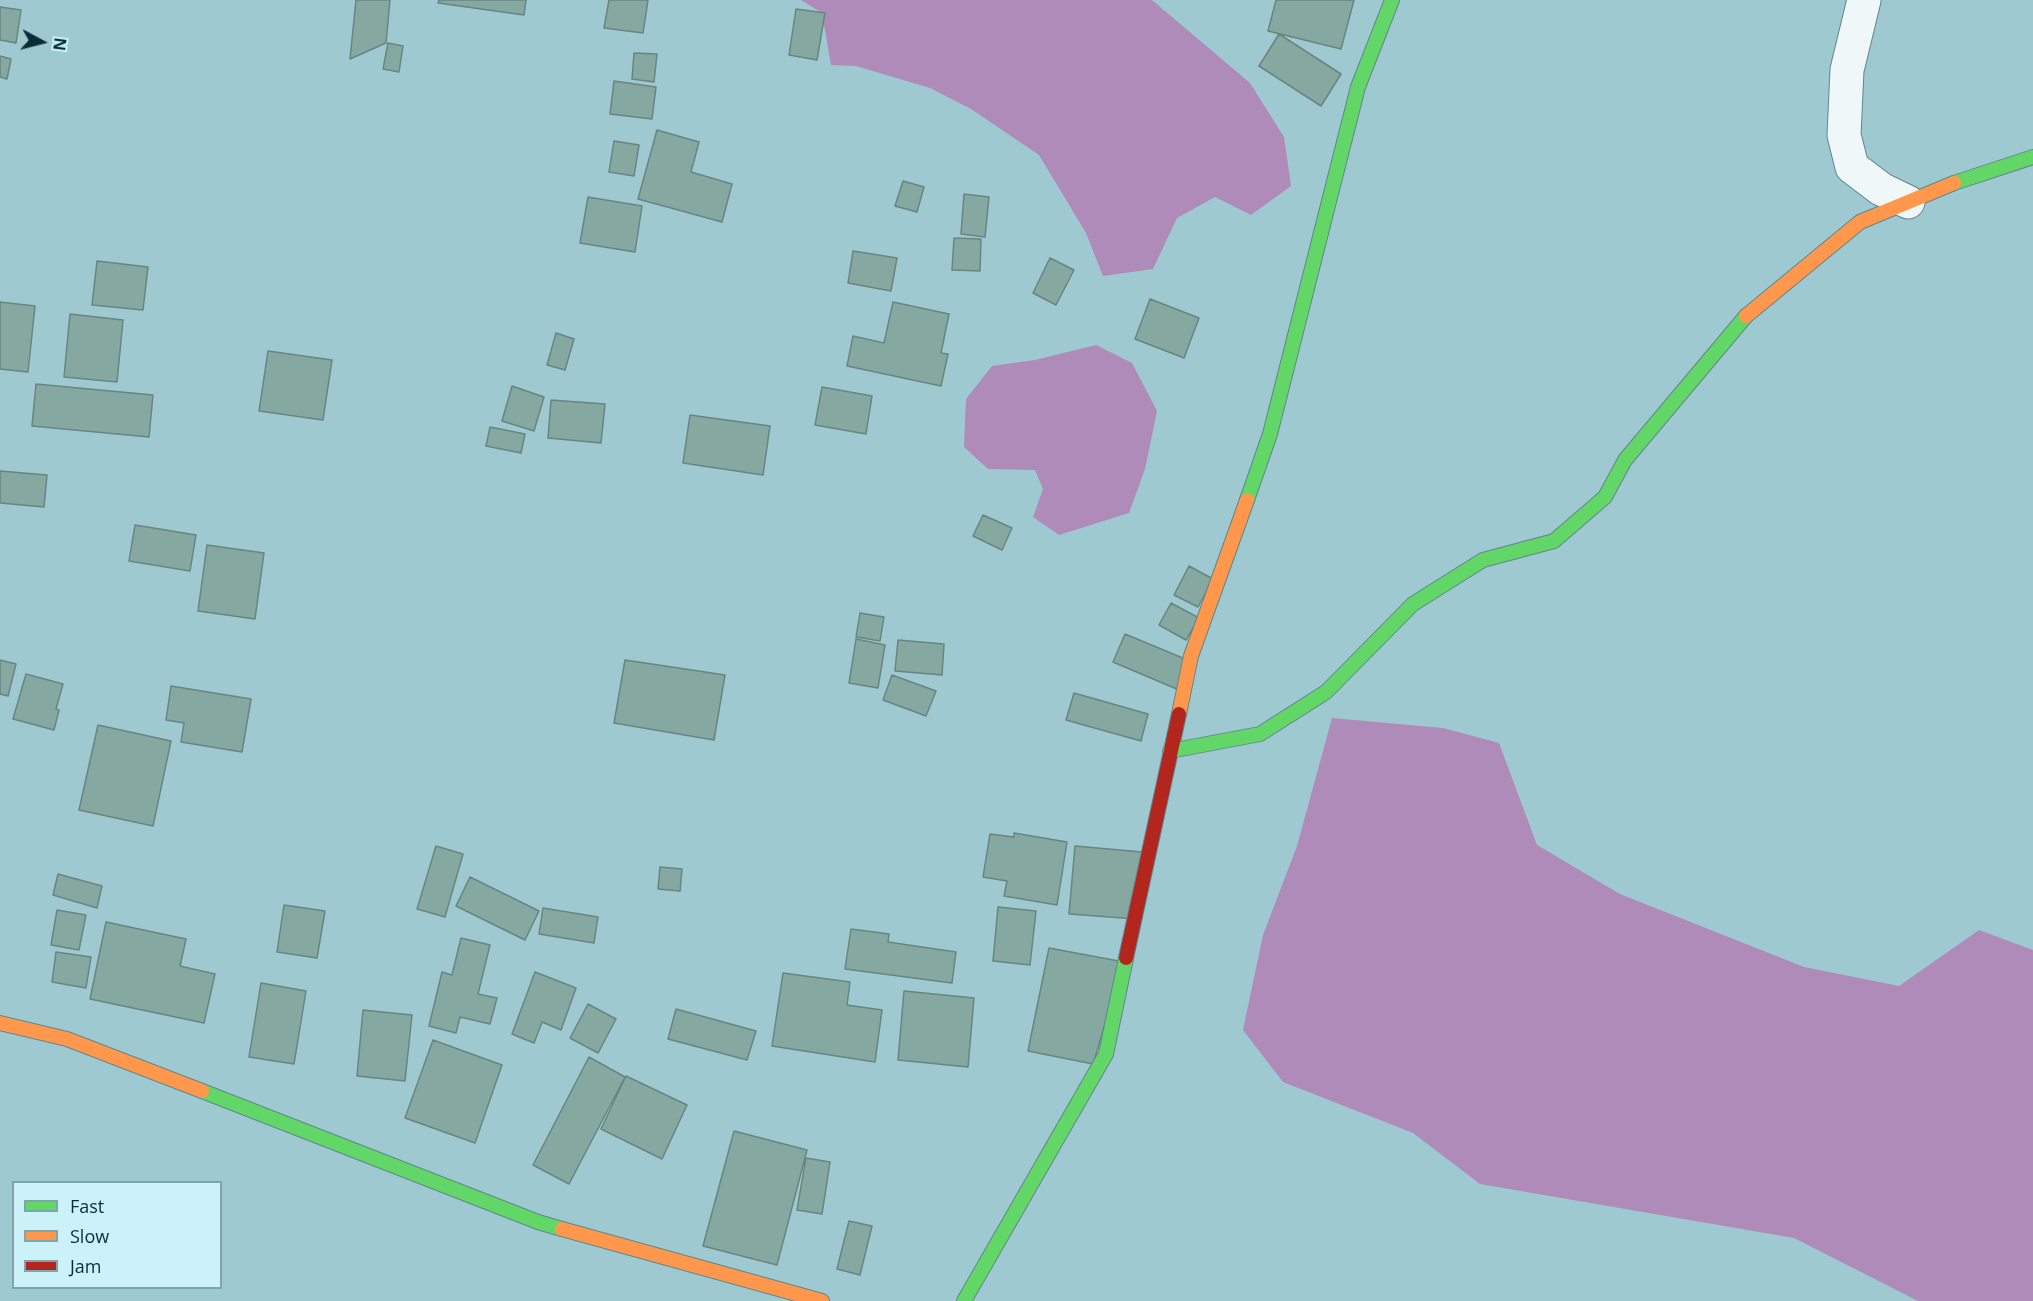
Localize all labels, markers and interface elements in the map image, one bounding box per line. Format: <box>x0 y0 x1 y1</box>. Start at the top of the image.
north arrow <box>12 12 72 72</box>
text: N <box>48 36 72 52</box>
legend <box>12 1181 222 1289</box>
text: Fast <box>70 1194 104 1218</box>
text: Slow <box>70 1224 109 1248</box>
text: Jam <box>70 1254 102 1278</box>

